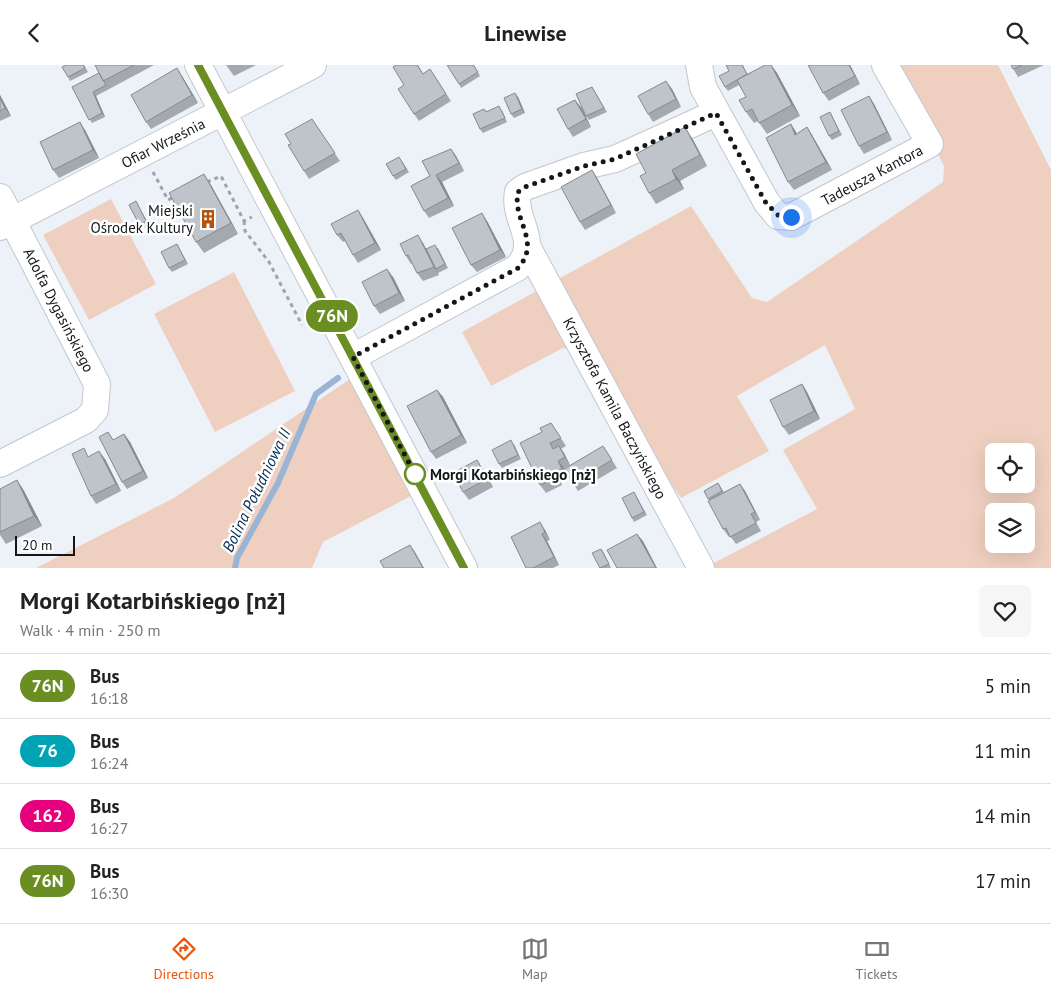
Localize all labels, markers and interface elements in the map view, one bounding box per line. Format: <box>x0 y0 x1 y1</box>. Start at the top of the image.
icon: back <box>20 19 48 47</box>
text: Linewise <box>484 19 567 47</box>
icon: search <box>1003 19 1031 47</box>
street label: Ofiar Września <box>118 114 208 172</box>
street label: Tadeusza Kantora <box>818 140 926 210</box>
place label: Miejski Ośrodek Kultury <box>90 201 193 237</box>
your location <box>779 205 804 230</box>
building icon: Miejski Ośrodek Kultury <box>197 208 219 230</box>
street label: Adolfa Dygasińskiego <box>19 245 99 375</box>
line badge: 76N <box>303 300 361 332</box>
text: 76N <box>316 304 348 327</box>
street label: Krzysztofa Kamila Baczyńskiego <box>559 314 671 502</box>
water label: Bolina Południowa II <box>217 424 295 555</box>
map controls <box>985 443 1035 553</box>
button: locate <box>985 443 1035 493</box>
marker: Morgi Kotarbińskiego [nż] <box>404 463 426 485</box>
place label: Morgi Kotarbińskiego [nż] <box>430 465 596 484</box>
button: layers <box>985 503 1035 553</box>
scale bar <box>15 533 75 556</box>
text: 20 m <box>22 536 52 554</box>
text: Morgi Kotarbińskiego [nż] <box>20 585 286 616</box>
button: heart <box>979 585 1031 637</box>
text: Walk · 4 min · 250 m <box>20 620 160 640</box>
text: Bus <box>90 664 119 688</box>
text: 76N <box>31 674 64 697</box>
text: 5 min <box>985 674 1031 698</box>
text: 16:18 <box>90 688 128 708</box>
text: Bus <box>90 729 119 753</box>
text: 76 <box>37 739 58 762</box>
text: 11 min <box>974 739 1031 763</box>
text: 16:24 <box>90 753 128 773</box>
text: Bus <box>90 794 119 818</box>
text: 162 <box>32 804 63 827</box>
text: 14 min <box>974 804 1031 828</box>
text: 16:27 <box>90 818 128 838</box>
text: Bus <box>90 859 119 883</box>
text: 76N <box>31 869 64 892</box>
text: 17 min <box>975 869 1031 893</box>
text: 16:30 <box>90 883 128 903</box>
tab: Directions <box>153 935 214 983</box>
tab: Map <box>521 935 549 983</box>
tab: Tickets <box>855 935 898 983</box>

